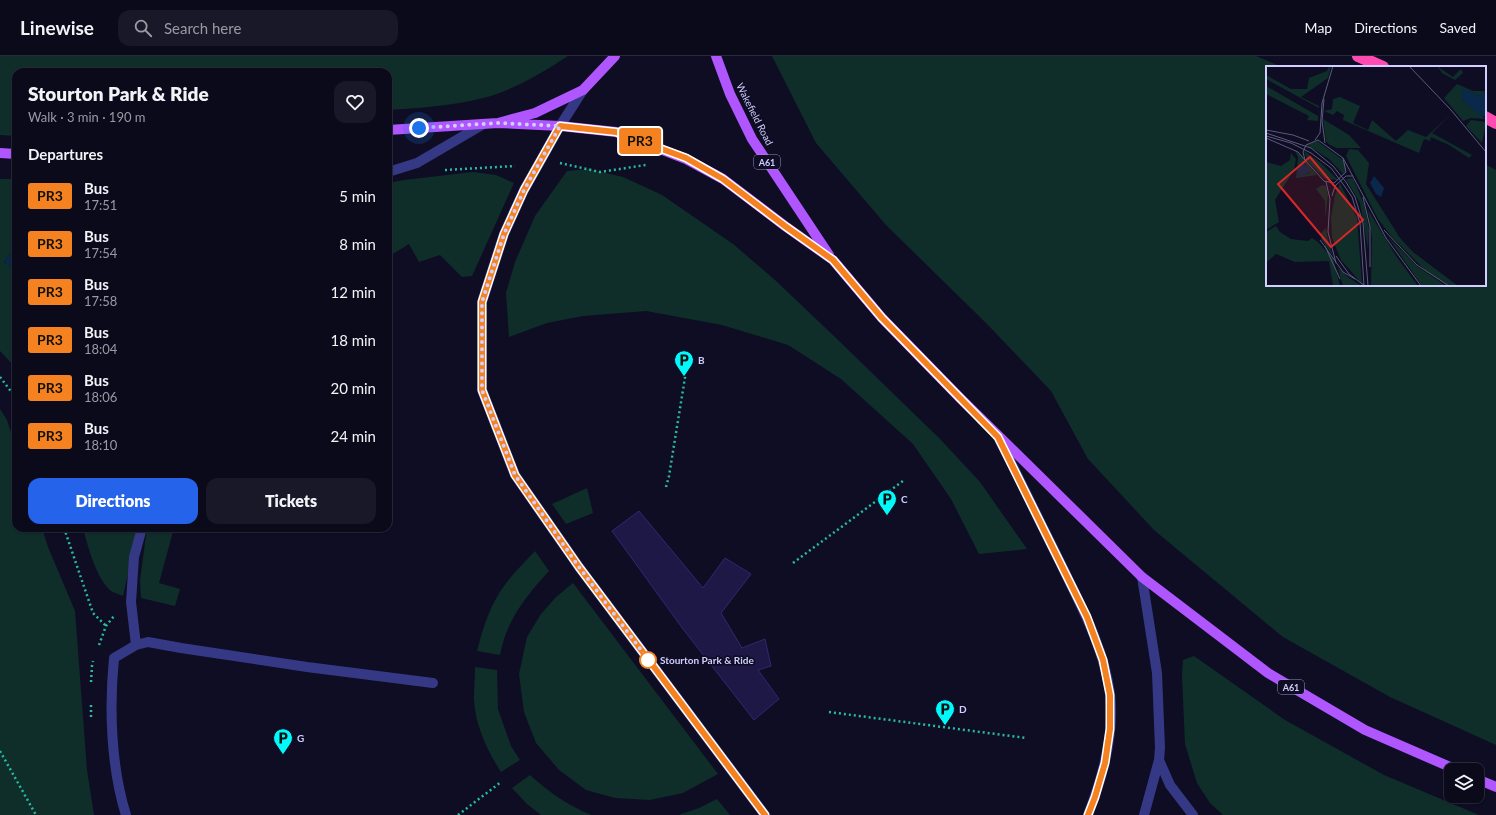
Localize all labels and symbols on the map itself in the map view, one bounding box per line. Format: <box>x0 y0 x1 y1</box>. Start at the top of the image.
inset map <box>1266 66 1486 286</box>
street label: Wakefield Road <box>734 81 776 147</box>
your location <box>409 118 429 138</box>
line badge: PR3 <box>617 128 663 154</box>
road number: A61 <box>754 155 780 169</box>
parking icon: B <box>673 349 695 377</box>
place label: B <box>698 354 705 366</box>
parking icon: C <box>876 488 898 516</box>
place label: C <box>901 493 908 505</box>
marker: Stourton Park & Ride <box>639 651 657 669</box>
place label: Stourton Park & Ride <box>660 654 754 666</box>
road number: A61 <box>1278 680 1304 694</box>
parking icon: D <box>934 698 956 726</box>
place label: D <box>959 703 967 715</box>
parking icon: G <box>272 727 294 755</box>
place label: G <box>297 732 304 744</box>

